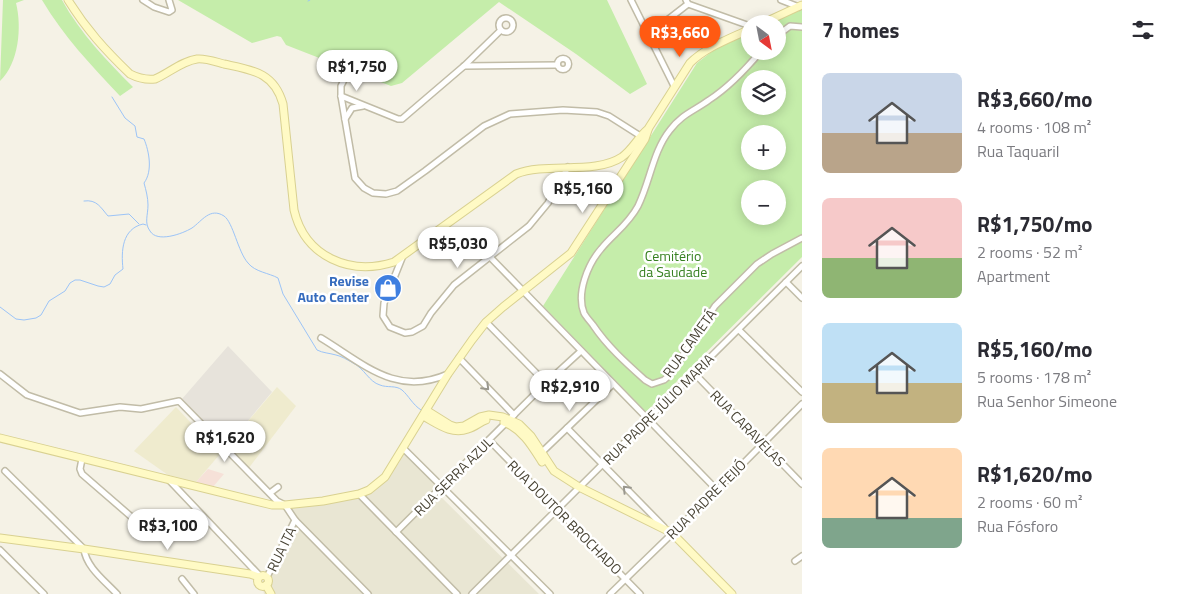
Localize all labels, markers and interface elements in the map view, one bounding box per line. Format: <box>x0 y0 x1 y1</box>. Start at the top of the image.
text: 7 homes <box>822 14 899 46</box>
pin: R$3,660 <box>634 15 726 58</box>
north arrow <box>741 15 786 60</box>
map controls <box>741 15 786 225</box>
icon: filters <box>1129 16 1157 44</box>
text: R$3,660 <box>651 20 709 44</box>
pin: R$1,750 <box>311 49 403 92</box>
text: R$1,750 <box>328 54 386 78</box>
button: layers <box>741 70 786 115</box>
text: R$3,660/mo <box>977 83 1092 115</box>
icon: home <box>862 93 922 153</box>
text: 4 rooms · 108 m² <box>977 115 1091 139</box>
button: + <box>741 125 786 170</box>
text: Rua Taquaril <box>977 139 1060 163</box>
pin: R$5,160 <box>537 172 629 214</box>
text: R$5,160 <box>554 176 612 200</box>
button: − <box>741 180 786 225</box>
text: R$1,750/mo <box>977 208 1092 240</box>
icon: home <box>862 218 922 278</box>
pin: R$5,030 <box>412 226 504 269</box>
text: R$5,030 <box>429 231 487 255</box>
text: 2 rooms · 52 m² <box>977 240 1082 264</box>
park label: Cemitério da Saudade <box>639 245 707 282</box>
text: Apartment <box>977 264 1050 288</box>
place label: Revise Auto Center <box>297 270 369 307</box>
shop icon: Revise Auto Center <box>373 273 403 303</box>
street label: RUA CAMETÁ <box>657 304 721 381</box>
text: R$5,160/mo <box>977 333 1092 365</box>
icon: home <box>862 343 922 403</box>
street label: RUA PADRE JÚLIO MARIA <box>598 348 719 469</box>
text: 5 rooms · 178 m² <box>977 365 1091 389</box>
pin: R$2,910 <box>524 370 616 412</box>
text: R$2,910 <box>541 374 599 398</box>
one-way arrow <box>481 381 490 390</box>
street label: RUA CARAVELAS <box>706 385 790 471</box>
text: Rua Senhor Simeone <box>977 389 1117 413</box>
pin: R$1,620 <box>179 420 271 463</box>
text: R$1,620 <box>196 425 254 449</box>
street label: RUA SERRA AZUL <box>409 431 498 520</box>
street label: RUA PADRE FEIJÓ <box>661 454 751 544</box>
street label: RUA DOUTOR BROCHADO <box>503 455 627 579</box>
text: R$1,620/mo <box>977 458 1092 490</box>
icon: home <box>862 468 922 528</box>
one-way arrow <box>623 485 632 494</box>
text: 2 rooms · 60 m² <box>977 490 1082 514</box>
pin: R$3,100 <box>122 508 214 551</box>
text: R$3,100 <box>139 513 197 537</box>
text: Rua Fósforo <box>977 514 1058 538</box>
street label: RUA ITA <box>261 522 301 575</box>

